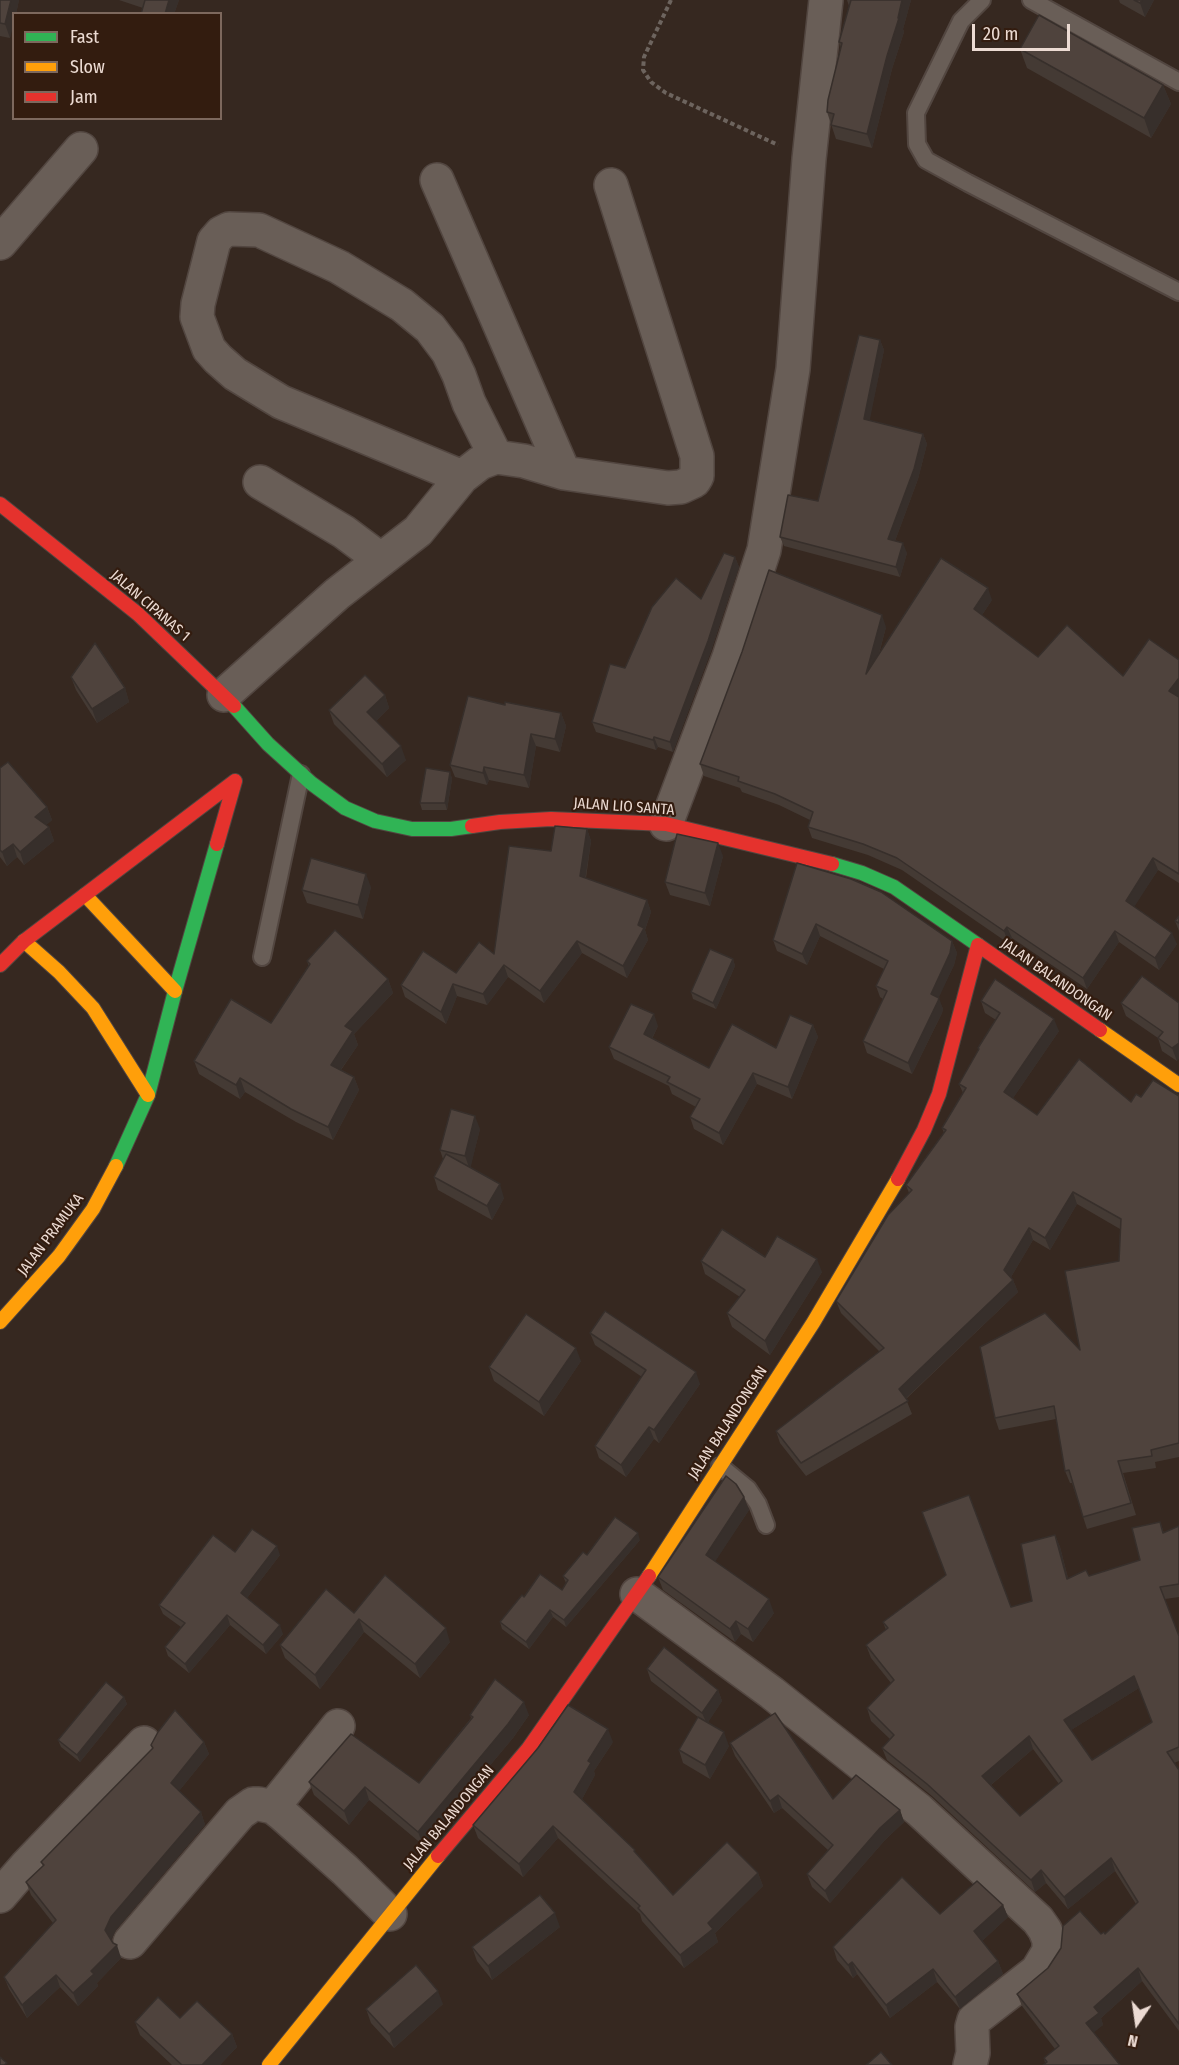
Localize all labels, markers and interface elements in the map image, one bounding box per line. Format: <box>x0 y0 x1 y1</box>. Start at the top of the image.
legend <box>12 12 222 120</box>
scale bar <box>975 12 1072 50</box>
text: 20 m <box>983 23 1018 45</box>
text: Fast <box>70 26 99 48</box>
text: Slow <box>70 56 105 78</box>
text: Jam <box>70 86 98 108</box>
street label: JALAN CIPANAS 1 <box>107 567 193 645</box>
street label: JALAN LIO SANTA <box>573 794 675 820</box>
street label: JALAN BALANDONGAN <box>997 935 1115 1025</box>
street label: JALAN PRAMUKA <box>14 1190 88 1280</box>
street label: JALAN BALANDONGAN <box>685 1363 771 1483</box>
street label: JALAN BALANDONGAN <box>400 1762 498 1874</box>
north arrow <box>1107 1993 1167 2053</box>
text: N <box>1126 2031 1140 2051</box>

